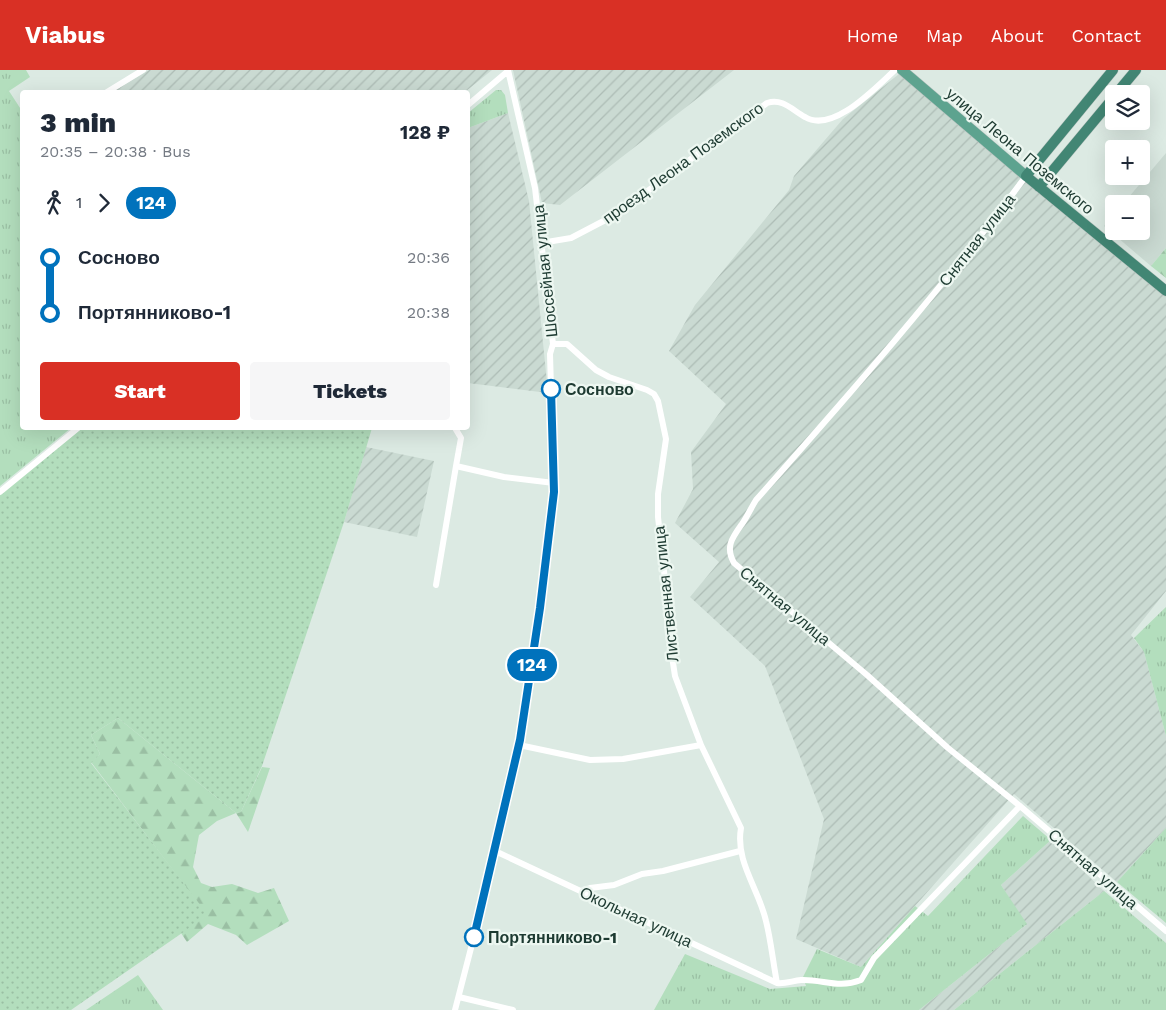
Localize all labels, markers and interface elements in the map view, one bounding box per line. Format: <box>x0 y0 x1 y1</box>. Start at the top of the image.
text: Viabus <box>25 21 105 49</box>
text: Home <box>847 25 898 46</box>
text: Map <box>926 25 963 46</box>
text: About <box>991 25 1043 46</box>
text: Contact <box>1071 25 1141 46</box>
street label: улица Леона Поземского <box>942 84 1098 218</box>
map controls <box>1105 85 1150 240</box>
button: layers <box>1105 85 1150 130</box>
street label: проезд Леона Поземского <box>599 98 767 228</box>
text: 3 min <box>40 106 116 139</box>
text: 128 ₽ <box>400 121 450 144</box>
button: + <box>1105 140 1150 185</box>
text: 20:35 – 20:38 · Bus <box>40 142 191 161</box>
icon: walk <box>40 189 68 217</box>
icon: forward <box>90 189 118 217</box>
street label: Снятная улица <box>935 190 1019 290</box>
text: 124 <box>136 192 166 213</box>
text: 1 <box>76 193 82 212</box>
button: − <box>1105 195 1150 240</box>
street label: Шоссейная улица <box>529 204 561 338</box>
text: Сосново <box>78 246 160 269</box>
text: 20:36 <box>407 248 450 267</box>
text: Портянниково-1 <box>78 301 231 324</box>
text: 20:38 <box>407 303 450 322</box>
button: Start <box>40 362 240 420</box>
button: Tickets <box>250 362 450 420</box>
marker: Сосново <box>541 379 561 399</box>
place label: Сосново <box>565 380 634 399</box>
street label: Лиственная улица <box>649 525 683 663</box>
street label: Снятная улица <box>736 563 834 649</box>
line badge: 124 <box>503 649 561 681</box>
text: 124 <box>517 654 547 675</box>
street label: Снятная улица <box>1044 825 1142 913</box>
street label: Окольная улица <box>577 883 695 951</box>
marker: Портянниково-1 <box>464 927 484 947</box>
place label: Портянниково-1 <box>488 928 617 947</box>

